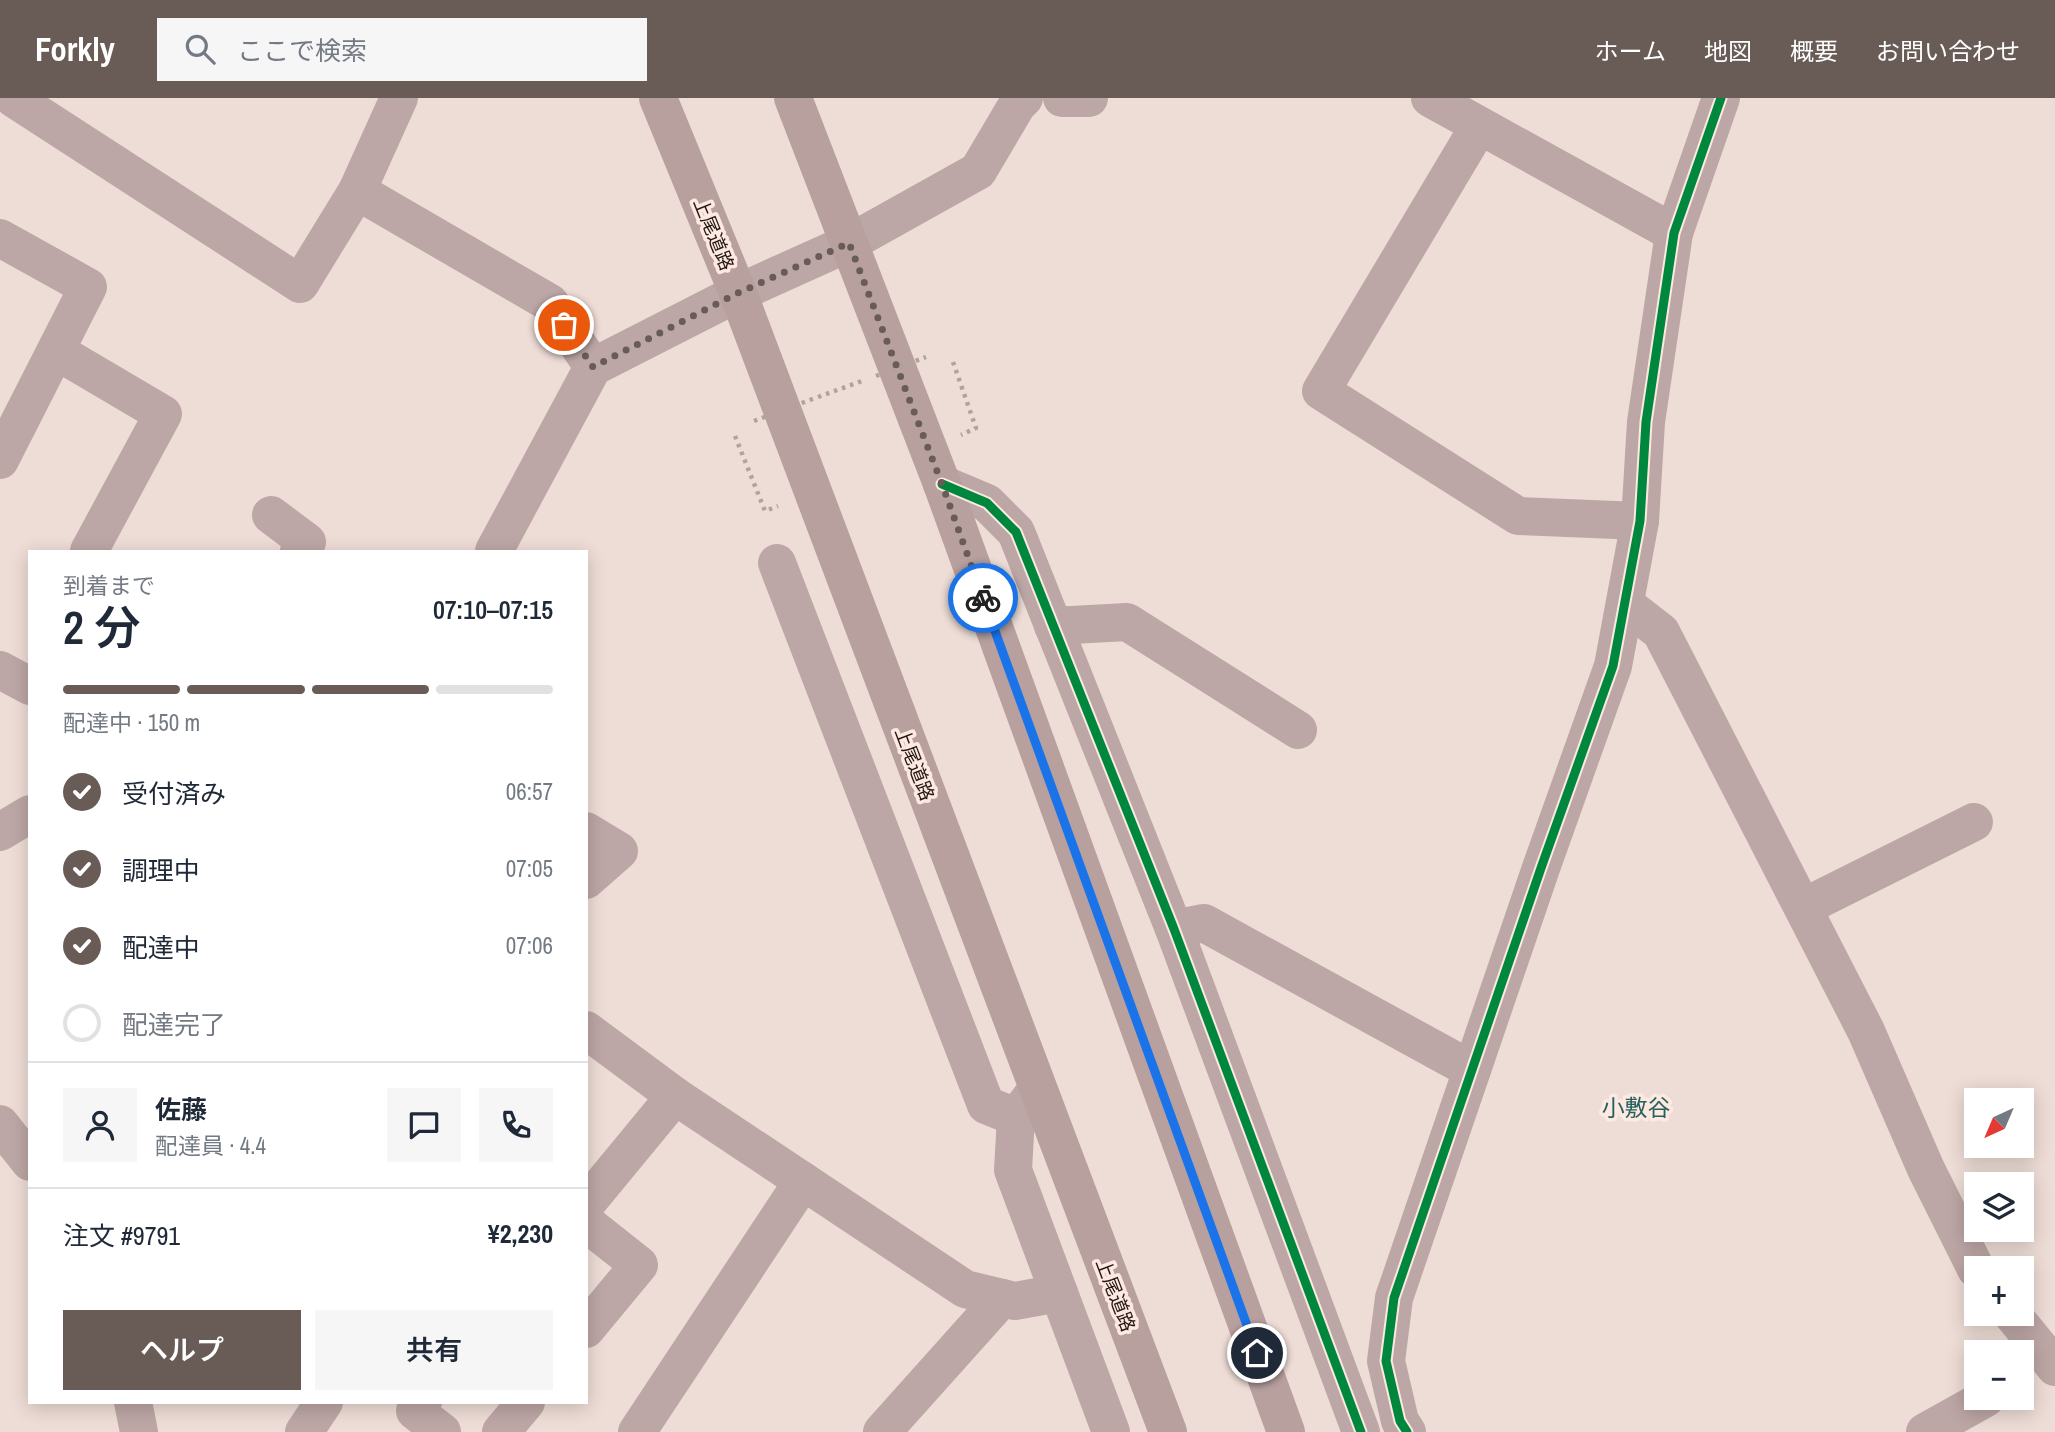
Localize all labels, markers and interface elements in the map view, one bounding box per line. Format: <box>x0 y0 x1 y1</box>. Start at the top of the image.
search box <box>157 18 647 81</box>
text: Forkly <box>35 27 115 71</box>
icon: search <box>181 30 219 68</box>
text: ここで検索 <box>237 33 367 68</box>
text: ホーム <box>1595 35 1666 67</box>
text: 地図 <box>1704 35 1752 67</box>
text: 概要 <box>1790 35 1838 67</box>
text: お問い合わせ <box>1876 35 2020 67</box>
street label: 上尾道路 <box>688 194 740 274</box>
pin <box>534 295 594 355</box>
icon: bag <box>545 306 583 344</box>
courier <box>948 563 1018 633</box>
text: 到着まで <box>63 570 155 601</box>
icon: bike <box>964 579 1002 617</box>
text: 07:10–07:15 <box>433 592 553 627</box>
text: 2 分 <box>63 596 140 658</box>
text: 配達中 · 150 m <box>63 707 200 738</box>
street label: 上尾道路 <box>889 724 941 804</box>
icon: check <box>63 773 101 811</box>
text: 受付済み <box>122 776 226 811</box>
text: 06:57 <box>506 776 553 807</box>
icon: check <box>63 850 101 888</box>
text: 調理中 <box>122 853 200 888</box>
text: 07:05 <box>506 853 553 884</box>
icon: check <box>63 927 101 965</box>
text: 配達中 <box>122 930 200 965</box>
text: 07:06 <box>506 930 553 961</box>
text: 配達完了 <box>122 1007 226 1042</box>
button: person <box>63 1088 137 1162</box>
button: chat <box>387 1088 461 1162</box>
button: phone <box>479 1088 553 1162</box>
north arrow <box>1964 1088 2034 1158</box>
map controls <box>1964 1088 2034 1410</box>
text: 佐藤 <box>155 1092 207 1127</box>
district label: 小敷谷 <box>1602 1092 1671 1123</box>
text: 配達員 · 4.4 <box>155 1130 266 1161</box>
button: layers <box>1964 1172 2034 1242</box>
text: ¥2,230 <box>488 1216 553 1251</box>
text: 注文 #9791 <box>63 1218 180 1253</box>
street label: 上尾道路 <box>1090 1255 1142 1335</box>
button: + <box>1964 1256 2034 1326</box>
button: ヘルプ <box>63 1310 301 1390</box>
button: 共有 <box>315 1310 553 1390</box>
pin <box>1227 1323 1287 1383</box>
icon: home <box>1238 1334 1276 1372</box>
button: − <box>1964 1340 2034 1410</box>

